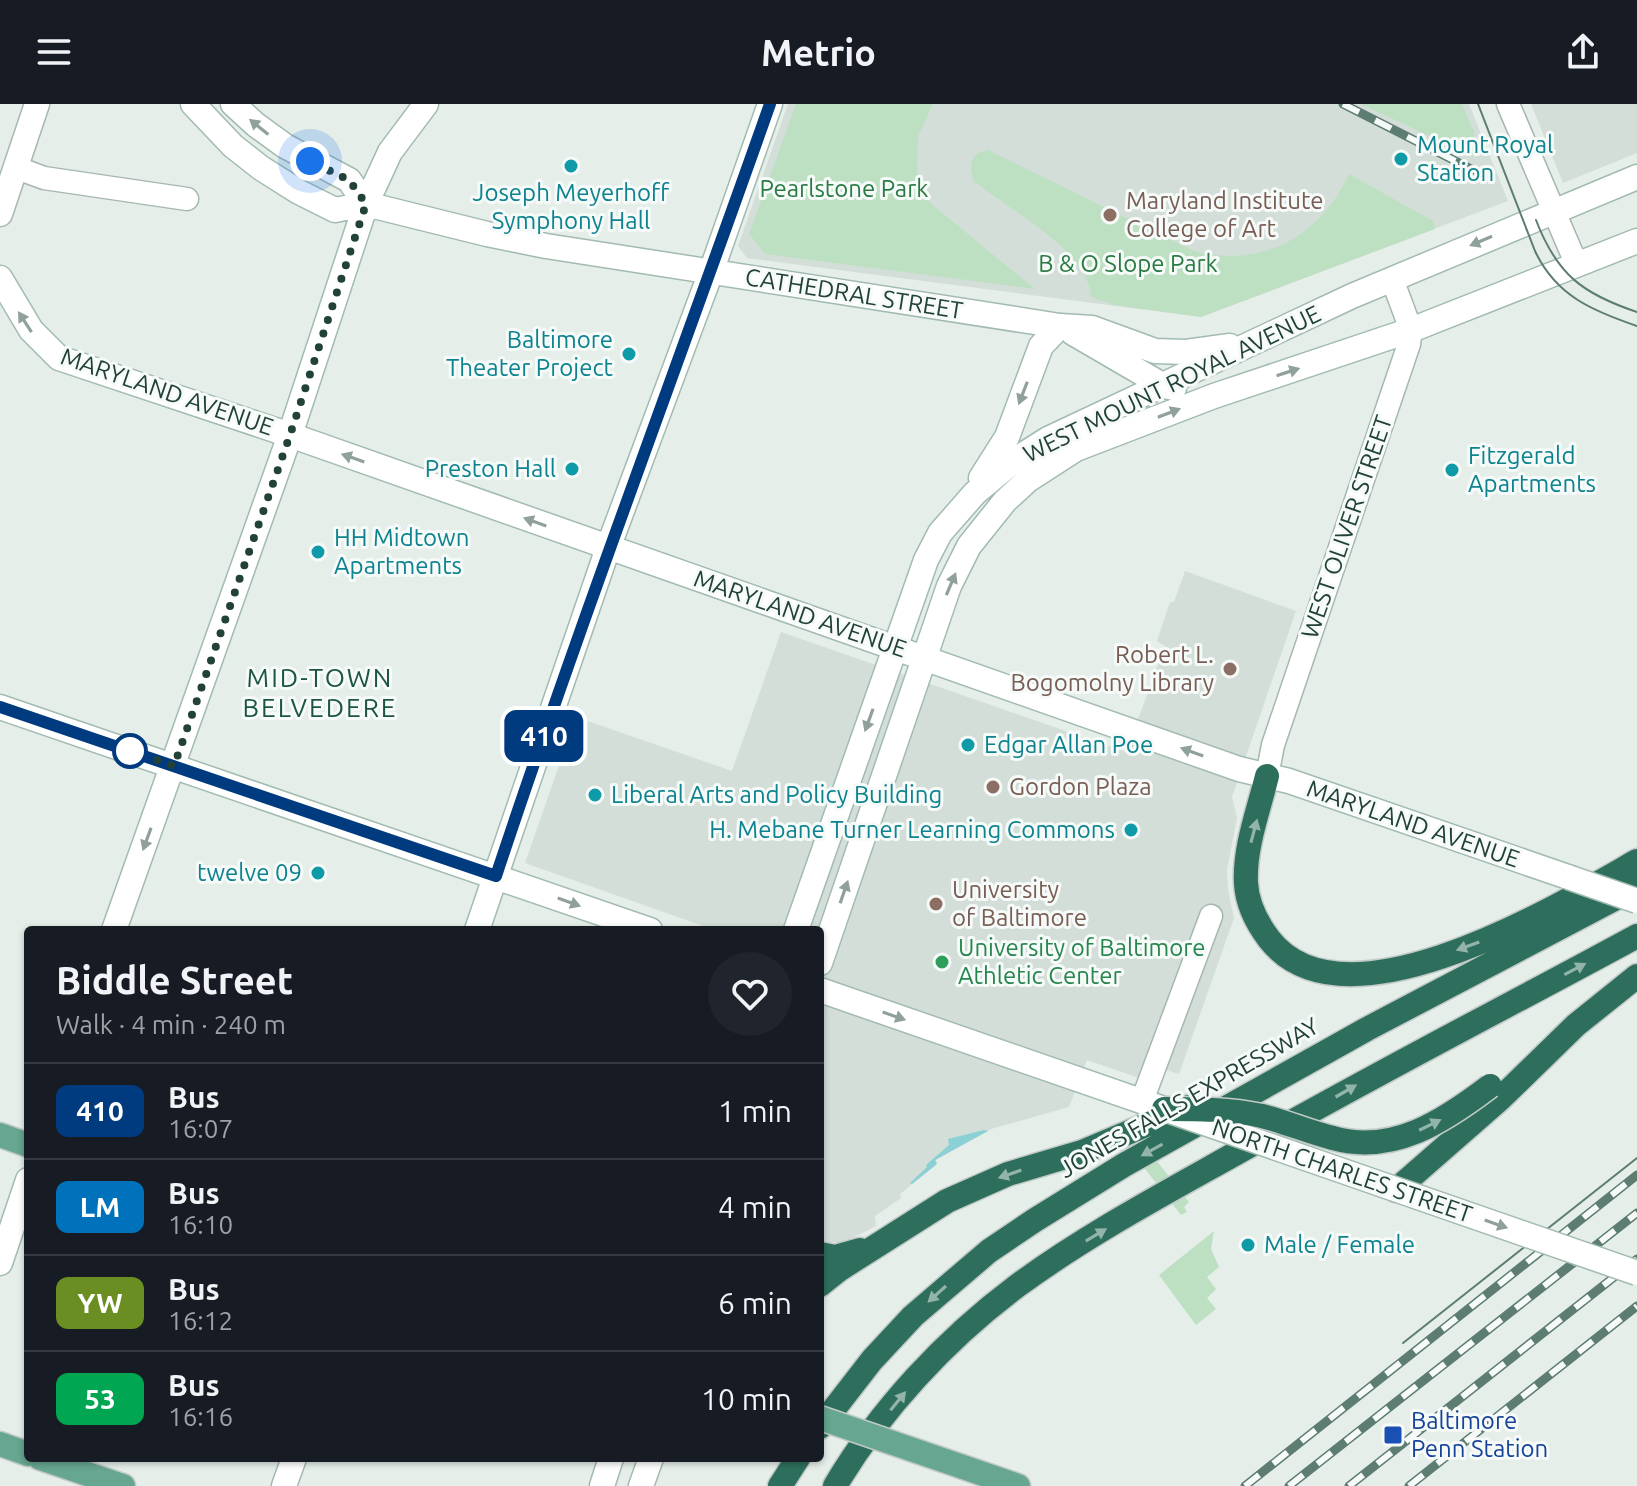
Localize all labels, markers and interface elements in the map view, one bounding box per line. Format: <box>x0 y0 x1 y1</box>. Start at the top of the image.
icon: menu <box>32 30 76 74</box>
icon: share <box>1561 30 1605 74</box>
text: Metrio <box>761 32 876 73</box>
one-way arrow <box>249 119 269 135</box>
place label: Mount Royal Station <box>1417 131 1553 186</box>
your location <box>290 141 330 181</box>
marker: Mount Royal Station <box>1392 150 1410 168</box>
marker: Joseph Meyerhoff Symphony Hall <box>562 157 580 175</box>
park label: Pearlstone Park <box>760 175 928 202</box>
place label: Joseph Meyerhoff Symphony Hall <box>473 179 670 234</box>
place label: Maryland Institute College of Art <box>1126 187 1324 242</box>
marker: Maryland Institute College of Art <box>1101 206 1119 224</box>
one-way arrow <box>1469 234 1493 247</box>
park label: B & O Slope Park <box>1038 250 1218 277</box>
street label: CATHEDRAL STREET <box>743 263 965 324</box>
street label: WEST MOUNT ROYAL AVENUE <box>1019 300 1325 467</box>
one-way arrow <box>18 311 33 332</box>
place label: Baltimore Theater Project <box>446 326 614 381</box>
street label: MARYLAND AVENUE <box>57 342 277 441</box>
marker: Baltimore Theater Project <box>620 345 638 363</box>
one-way arrow <box>1276 365 1300 377</box>
one-way arrow <box>1016 382 1029 406</box>
one-way arrow <box>1157 406 1181 419</box>
street label: WEST OLIVER STREET <box>1296 412 1397 642</box>
place label: Fitzgerald Apartments <box>1468 442 1596 497</box>
one-way arrow <box>341 451 365 464</box>
place label: Preston Hall <box>425 455 556 482</box>
marker: Preston Hall <box>563 460 581 478</box>
marker: Fitzgerald Apartments <box>1443 461 1461 479</box>
one-way arrow <box>522 515 546 528</box>
place label: HH Midtown Apartments <box>334 524 469 579</box>
marker: HH Midtown Apartments <box>309 543 327 561</box>
street label: MARYLAND AVENUE <box>690 564 910 663</box>
one-way arrow <box>944 572 957 595</box>
place label: Robert L. Bogomolny Library <box>1011 641 1214 696</box>
marker: Robert L. Bogomolny Library <box>1221 660 1239 678</box>
district label: MID-TOWN BELVEDERE <box>243 663 397 722</box>
one-way arrow <box>862 708 874 732</box>
line badge: 410 <box>498 710 590 762</box>
text: 410 <box>520 720 568 751</box>
place label: Edgar Allan Poe <box>984 731 1153 758</box>
unlabelled marker <box>113 734 147 768</box>
marker: Edgar Allan Poe <box>959 736 977 754</box>
one-way arrow <box>1180 746 1204 758</box>
place label: Gordon Plaza <box>1009 773 1152 800</box>
street label: MARYLAND AVENUE <box>1303 774 1523 873</box>
marker: Gordon Plaza <box>984 778 1002 796</box>
place label: Liberal Arts and Policy Building <box>611 781 942 808</box>
marker: Liberal Arts and Policy Building <box>586 786 604 804</box>
place label: H. Mebane Turner Learning Commons <box>709 816 1115 843</box>
one-way arrow <box>1248 819 1260 844</box>
marker: H. Mebane Turner Learning Commons <box>1122 821 1140 839</box>
one-way arrow <box>140 827 153 851</box>
place label: twelve 09 <box>197 859 302 886</box>
marker: twelve 09 <box>309 864 327 882</box>
place label: University of Baltimore <box>952 876 1087 931</box>
one-way arrow <box>839 880 851 904</box>
marker: University of Baltimore <box>927 895 945 913</box>
one-way arrow <box>558 896 582 908</box>
place label: University of Baltimore Athletic Center <box>958 934 1206 989</box>
one-way arrow <box>1455 941 1479 953</box>
button: heart <box>708 952 792 1036</box>
marker: University of Baltimore Athletic Center <box>933 953 951 971</box>
text: Biddle Street <box>56 959 293 1001</box>
one-way arrow <box>1564 963 1586 977</box>
text: Walk · 4 min · 240 m <box>56 1010 286 1039</box>
one-way arrow <box>882 1010 906 1022</box>
street label: JONES FALLS EXPRESSWAY <box>1054 1012 1323 1183</box>
text: Bus <box>168 1080 220 1114</box>
one-way arrow <box>1334 1084 1357 1098</box>
text: 1 min <box>718 1094 792 1128</box>
text: 410 <box>76 1095 124 1126</box>
street label: NORTH CHARLES STREET <box>1209 1113 1476 1228</box>
text: 16:07 <box>168 1114 233 1143</box>
one-way arrow <box>1419 1119 1442 1132</box>
one-way arrow <box>1141 1143 1164 1156</box>
one-way arrow <box>997 1169 1021 1181</box>
text: Bus <box>168 1176 220 1210</box>
text: 4 min <box>718 1190 792 1224</box>
text: LM <box>80 1191 120 1222</box>
text: 16:10 <box>168 1210 233 1239</box>
one-way arrow <box>1485 1219 1509 1231</box>
one-way arrow <box>1085 1228 1107 1242</box>
place label: Male / Female <box>1264 1231 1415 1258</box>
marker: Male / Female <box>1239 1236 1257 1254</box>
text: Bus <box>168 1272 220 1306</box>
one-way arrow <box>928 1285 947 1303</box>
text: 6 min <box>718 1286 792 1320</box>
text: YW <box>77 1287 123 1318</box>
text: 16:12 <box>168 1306 233 1335</box>
text: Bus <box>168 1368 220 1402</box>
text: 10 min <box>701 1382 792 1416</box>
text: 53 <box>84 1383 116 1414</box>
one-way arrow <box>889 1391 906 1411</box>
text: 16:16 <box>168 1402 233 1431</box>
place label: Baltimore Penn Station <box>1411 1407 1548 1462</box>
marker: Baltimore Penn Station <box>1382 1424 1404 1446</box>

